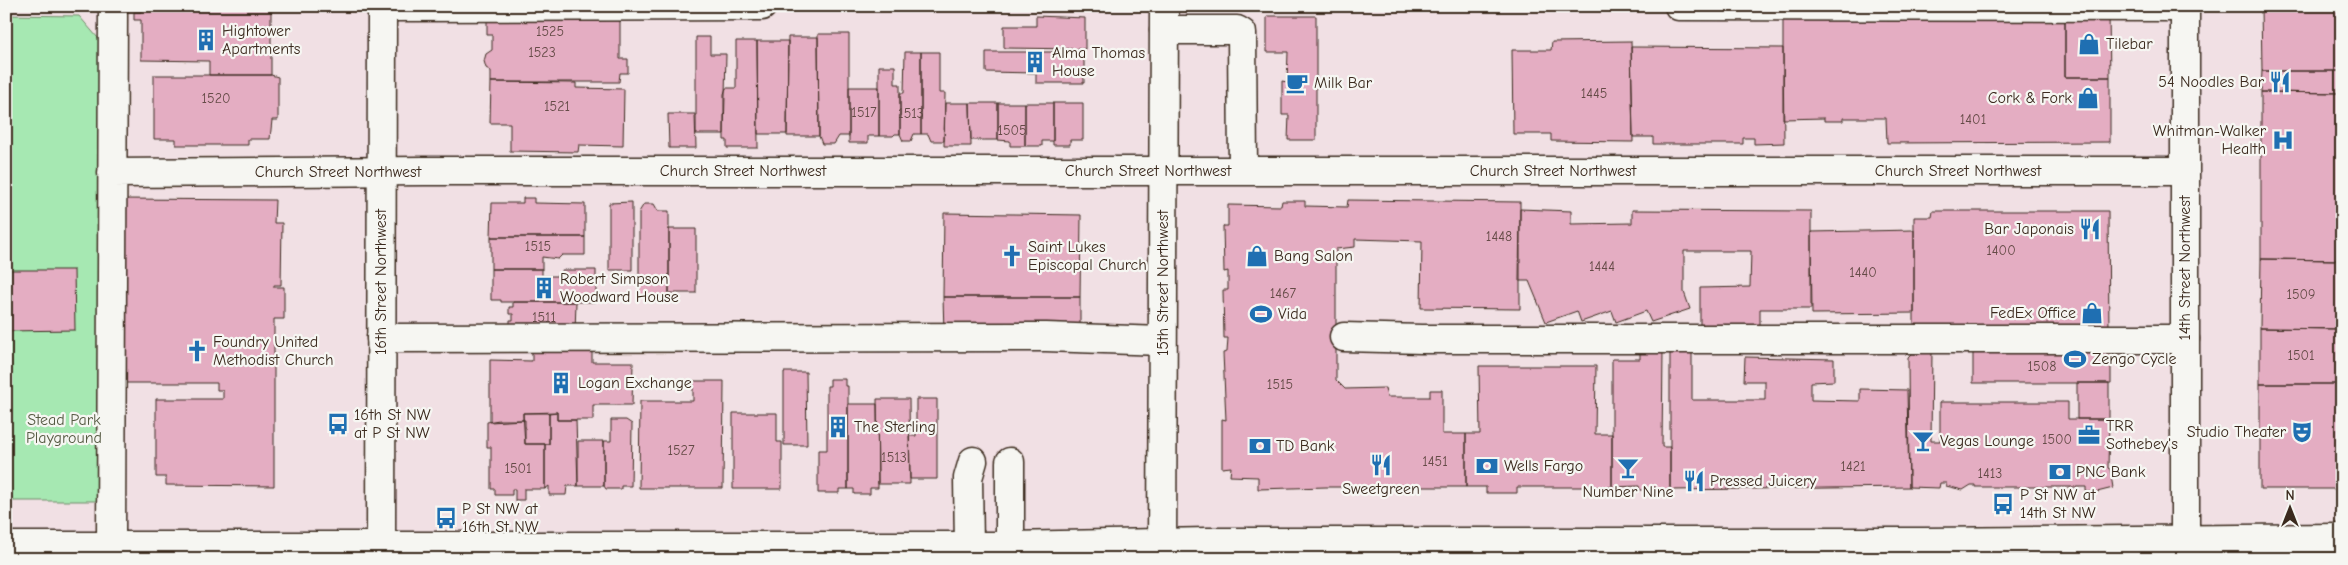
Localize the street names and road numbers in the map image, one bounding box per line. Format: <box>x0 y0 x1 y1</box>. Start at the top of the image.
street label: Church Street Northwest <box>660 162 827 180</box>
street label: Church Street Northwest <box>1065 162 1232 180</box>
street label: Church Street Northwest <box>1470 162 1637 180</box>
street label: Church Street Northwest <box>1875 162 2042 180</box>
street label: Church Street Northwest <box>255 163 422 181</box>
street label: 14th Street Northwest <box>2176 195 2194 340</box>
street label: 16th Street Northwest <box>372 209 390 355</box>
street label: 15th Street Northwest <box>1154 210 1172 356</box>

